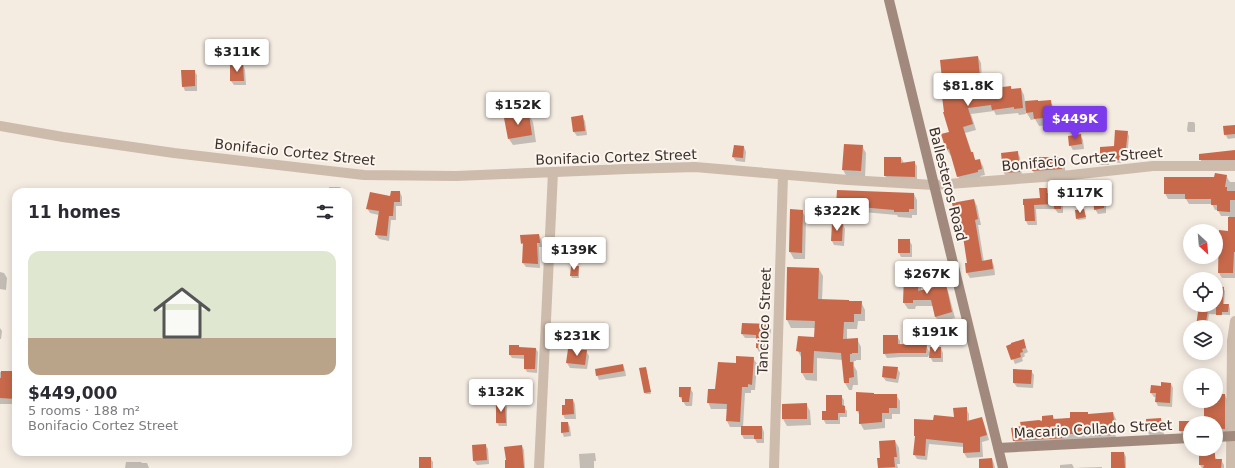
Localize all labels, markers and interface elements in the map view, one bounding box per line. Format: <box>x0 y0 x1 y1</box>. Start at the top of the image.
pin: $311K <box>209 39 265 73</box>
text: $311K <box>214 44 260 59</box>
pin: $81.8K <box>935 73 1001 107</box>
text: $81.8K <box>942 78 994 93</box>
pin: $152K <box>490 92 546 126</box>
text: $152K <box>495 97 541 112</box>
pin: $449K <box>1047 106 1103 140</box>
text: $449K <box>1052 111 1098 126</box>
street label: Ballesteros Road <box>926 125 970 243</box>
street label: Bonifacio Cortez Street <box>214 136 377 168</box>
street label: Bonifacio Cortez Street <box>1001 144 1164 174</box>
street label: Bonifacio Cortez Street <box>535 146 698 168</box>
pin: $117K <box>1052 180 1108 214</box>
text: $117K <box>1057 185 1103 200</box>
pin: $322K <box>809 198 865 232</box>
icon: filters <box>314 201 336 223</box>
text: 11 homes <box>28 202 121 222</box>
text: $322K <box>814 203 860 218</box>
north arrow <box>1183 224 1223 264</box>
map controls <box>1183 224 1223 456</box>
pin: $139K <box>546 237 602 271</box>
text: $139K <box>551 242 597 257</box>
pin: $267K <box>899 261 955 295</box>
text: $267K <box>904 266 950 281</box>
street label: Tancioco Street <box>754 267 774 376</box>
button: locate <box>1183 272 1223 312</box>
icon: home <box>146 277 218 349</box>
pin: $191K <box>907 319 963 353</box>
button: layers <box>1183 320 1223 360</box>
pin: $231K <box>549 323 605 357</box>
text: $191K <box>912 324 958 339</box>
text: $231K <box>554 328 600 343</box>
button: + <box>1183 368 1223 408</box>
pin: $132K <box>473 379 529 413</box>
text: $449,000 <box>28 383 117 403</box>
text: $132K <box>478 384 524 399</box>
text: 5 rooms · 188 m² <box>28 403 140 418</box>
button: − <box>1183 416 1223 456</box>
street label: Macario Collado Street <box>1013 417 1173 441</box>
text: Bonifacio Cortez Street <box>28 418 178 433</box>

